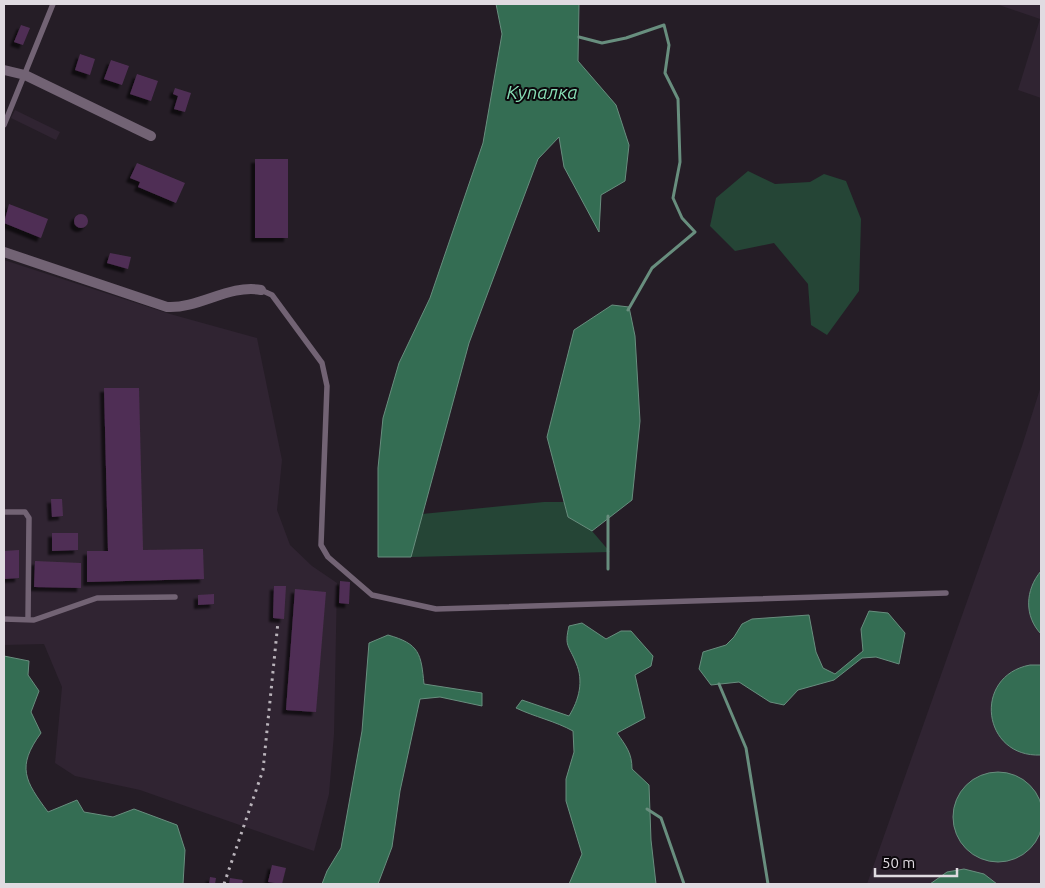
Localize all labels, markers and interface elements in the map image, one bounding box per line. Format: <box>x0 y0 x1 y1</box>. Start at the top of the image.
water label: Купалка <box>506 81 578 103</box>
scale bar <box>875 846 958 878</box>
text: 50 m <box>882 854 915 871</box>

